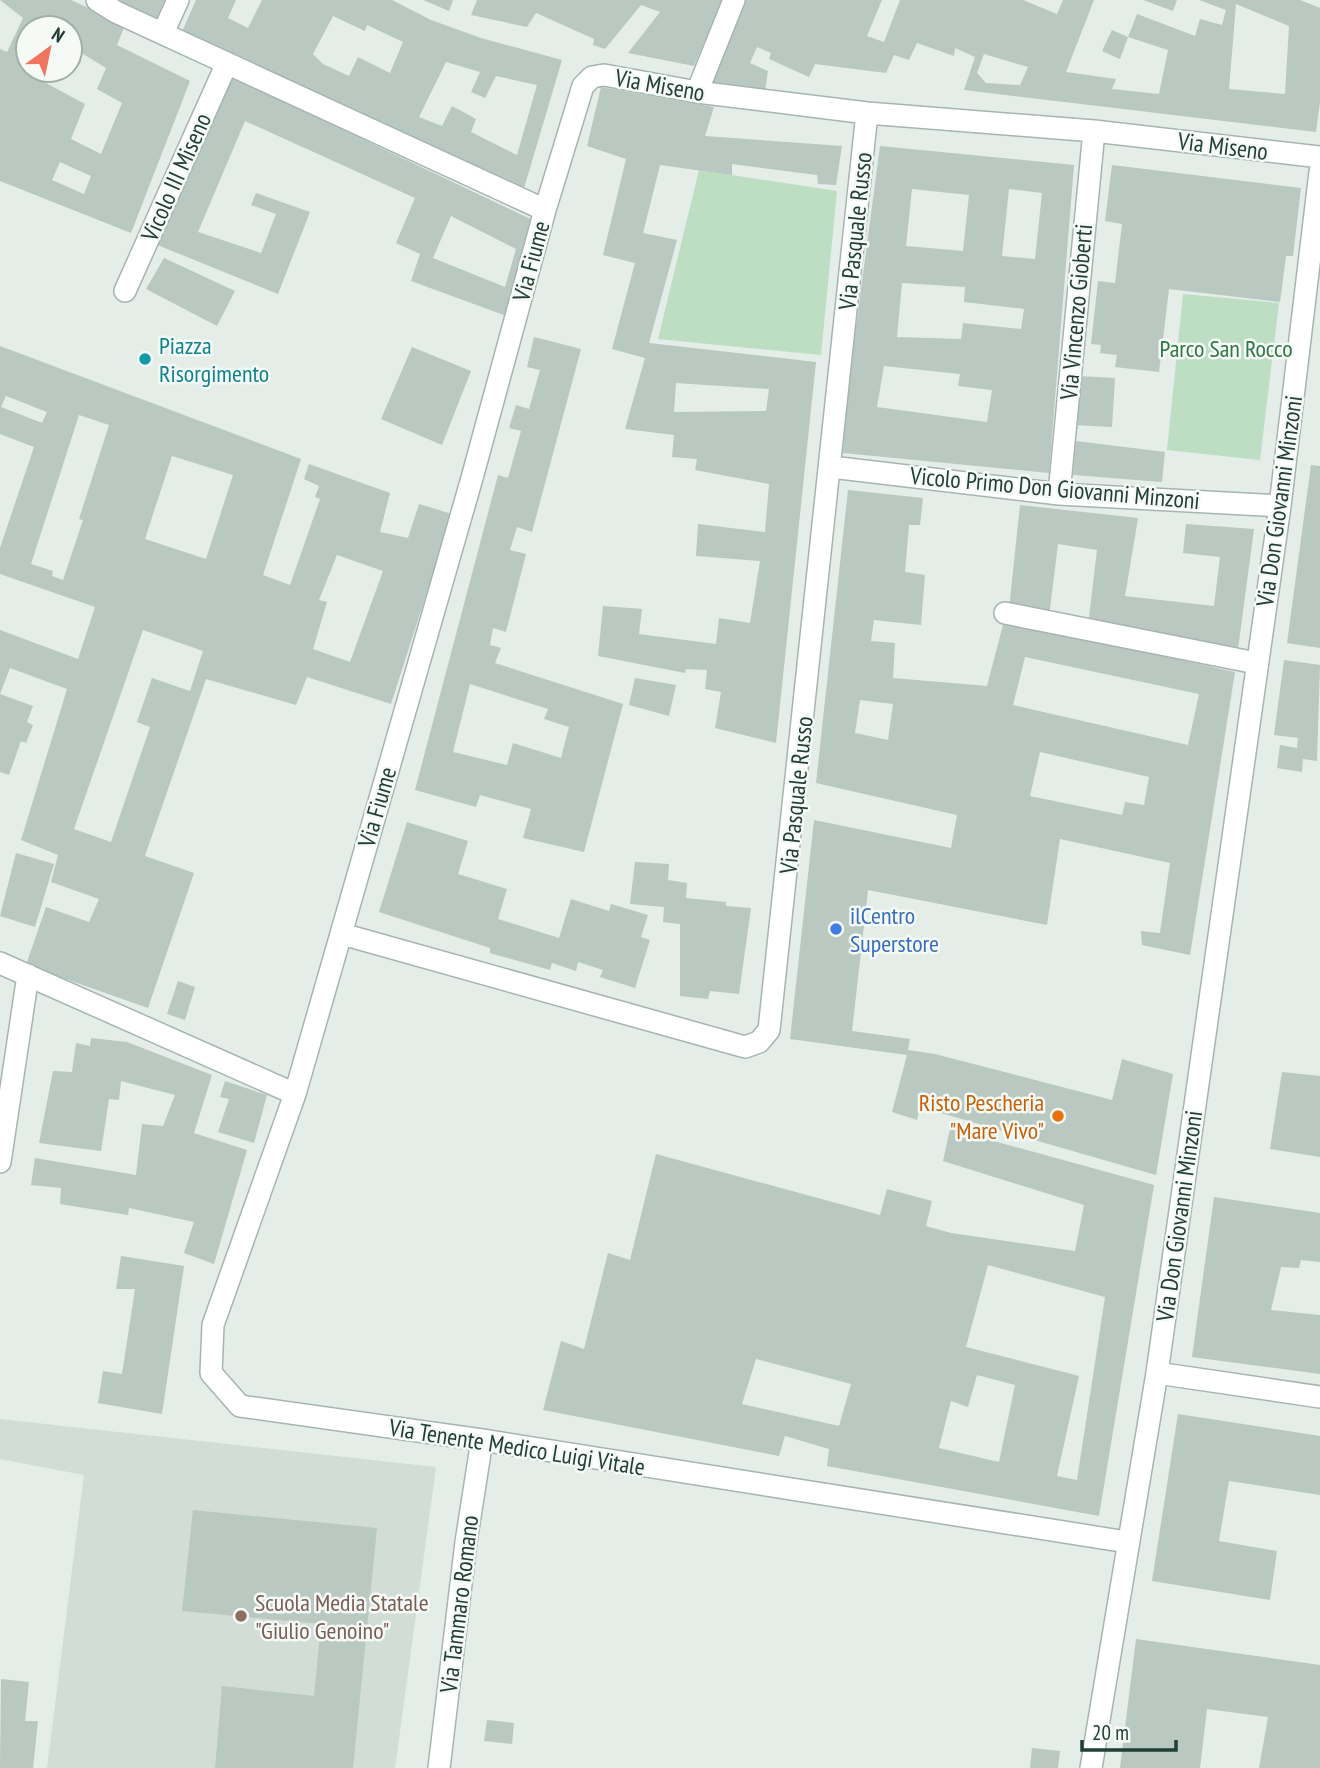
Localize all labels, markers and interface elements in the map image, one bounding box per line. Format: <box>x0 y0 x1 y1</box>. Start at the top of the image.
north arrow <box>14 14 84 84</box>
text: N <box>47 22 69 48</box>
street label: Via Miseno <box>612 62 707 108</box>
street label: Vicolo III Miseno <box>134 108 218 247</box>
street label: Via Miseno <box>1175 125 1270 167</box>
street label: Via Pasquale Russo <box>831 151 879 312</box>
street label: Via Fiume <box>505 217 557 306</box>
street label: Via Vincenzo Gioberti <box>1053 223 1099 402</box>
place label: Piazza Risorgimento <box>159 330 269 389</box>
park label: Parco San Rocco <box>1159 333 1293 364</box>
marker: Piazza Risorgimento <box>137 351 153 367</box>
street label: Via Don Giovanni Minzoni <box>1249 394 1309 609</box>
street label: Vicolo Primo Don Giovanni Minzoni <box>908 460 1201 516</box>
street label: Via Pasquale Russo <box>772 715 820 876</box>
street label: Via Fiume <box>351 763 403 852</box>
place label: ilCentro Superstore <box>850 900 939 959</box>
marker: ilCentro Superstore <box>828 921 844 937</box>
place label: Risto Pescheria "Mare Vivo" <box>919 1087 1044 1146</box>
marker: Risto Pescheria "Mare Vivo" <box>1050 1108 1066 1124</box>
street label: Via Don Giovanni Minzoni <box>1149 1109 1209 1324</box>
street label: Via Tenente Medico Luigi Vitale <box>386 1411 647 1483</box>
street label: Via Tammaro Romano <box>433 1513 485 1696</box>
place label: Scuola Media Statale "Giulio Genoino" <box>255 1587 429 1646</box>
marker: Scuola Media Statale "Giulio Genoino" <box>233 1608 249 1624</box>
scale bar <box>1082 1708 1176 1752</box>
text: 20 m <box>1092 1719 1129 1746</box>

